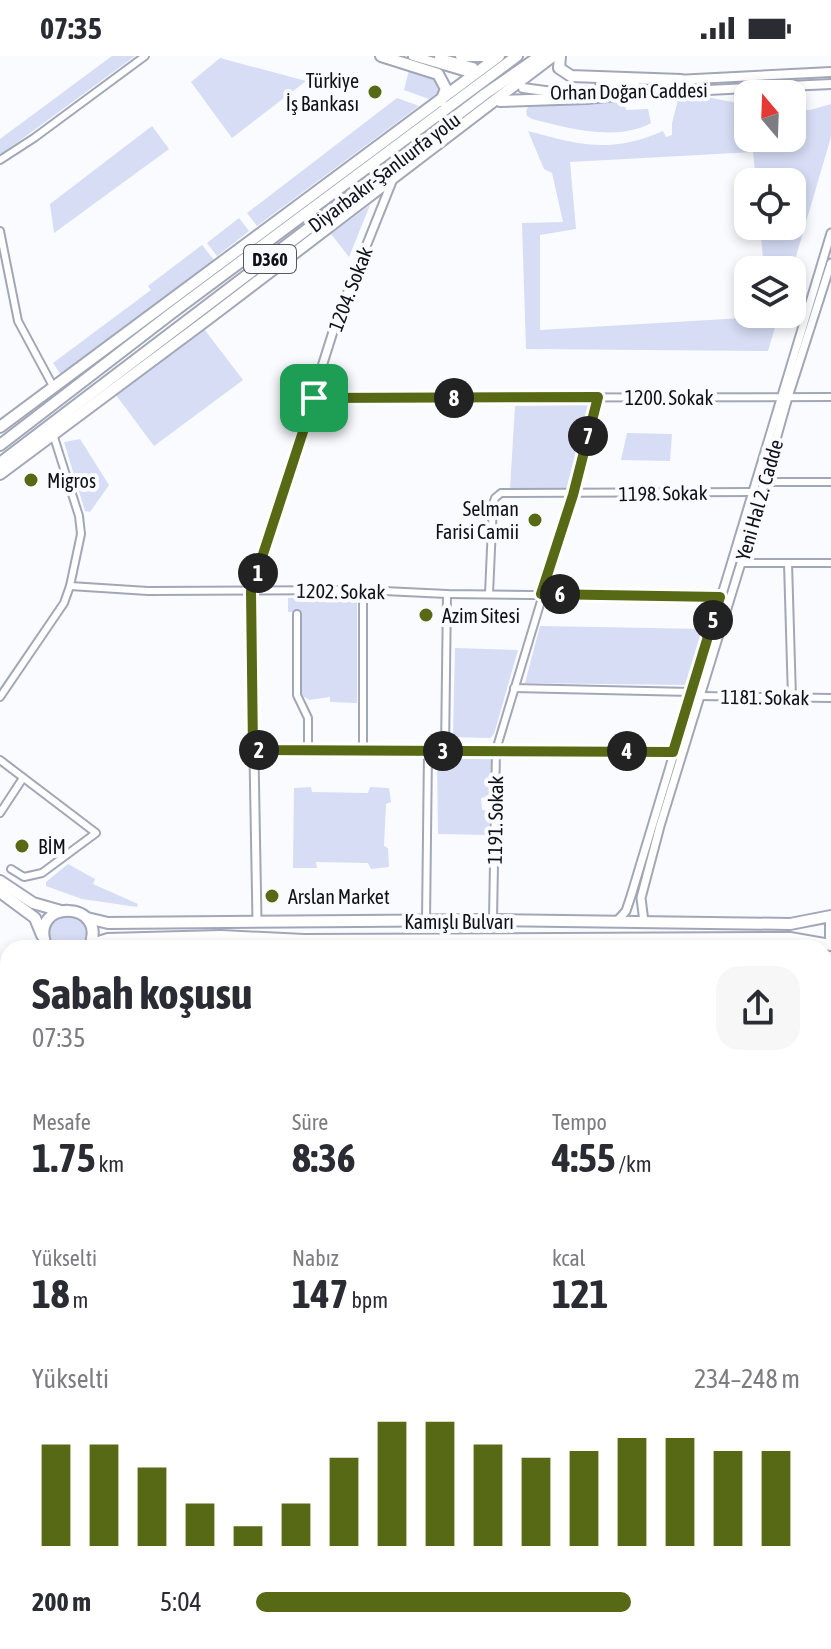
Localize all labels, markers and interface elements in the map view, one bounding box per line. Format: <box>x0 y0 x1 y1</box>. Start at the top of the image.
text: 07:35 <box>40 11 102 45</box>
place label: Türkiye İş Bankası <box>286 69 359 115</box>
street label: Orhan Doğan Caddesi <box>550 78 708 104</box>
north arrow <box>734 80 806 152</box>
map controls <box>734 80 806 328</box>
marker: Türkiye İş Bankası <box>366 83 384 101</box>
street label: Diyarbakır-Şanlıurfa yolu <box>304 107 464 237</box>
button: locate <box>734 168 806 240</box>
street label: 1204. Sokak <box>323 243 377 334</box>
road number: D360 <box>244 245 296 273</box>
button: layers <box>734 256 806 328</box>
pin <box>280 364 348 432</box>
icon: arrive <box>292 376 336 420</box>
pin: 8 <box>434 378 474 418</box>
text: 8 <box>449 385 459 411</box>
street label: 1200. Sokak <box>625 386 713 409</box>
pin: 7 <box>568 416 608 456</box>
text: 7 <box>583 423 593 449</box>
street label: Yeni Hal 2. Cadde <box>731 437 787 563</box>
place label: Migros <box>47 469 96 492</box>
marker: Migros <box>22 471 40 489</box>
street label: 1198. Sokak <box>619 481 708 505</box>
place label: Selman Farisi Camii <box>435 497 519 543</box>
marker: Selman Farisi Camii <box>526 511 544 529</box>
pin: 1 <box>238 553 278 593</box>
text: 1 <box>253 560 263 586</box>
pin: 6 <box>540 574 580 614</box>
street label: 1202. Sokak <box>297 579 386 603</box>
text: 6 <box>555 581 565 607</box>
pin: 5 <box>693 600 733 640</box>
place label: Azim Sitesi <box>442 604 520 627</box>
marker: Azim Sitesi <box>417 606 435 624</box>
text: 5 <box>708 607 718 633</box>
street label: 1181. Sokak <box>721 685 810 709</box>
pin: 2 <box>239 730 279 770</box>
pin: 3 <box>423 731 463 771</box>
pin: 4 <box>607 731 647 771</box>
text: 2 <box>254 737 264 763</box>
text: 3 <box>438 738 448 764</box>
text: 4 <box>622 738 632 764</box>
street label: 1191. Sokak <box>483 775 507 864</box>
place label: BİM <box>38 835 66 858</box>
marker: BİM <box>13 837 31 855</box>
place label: Arslan Market <box>288 885 390 908</box>
marker: Arslan Market <box>263 887 281 905</box>
street label: Kamışlı Bulvarı <box>404 910 514 933</box>
button: share <box>716 966 800 1050</box>
text: Sabah koşusu <box>32 968 252 1018</box>
text: 07:35 <box>32 1023 86 1053</box>
text: Mesafe <box>32 1109 91 1135</box>
text: Süre <box>292 1109 328 1135</box>
text: Tempo <box>552 1109 607 1135</box>
text: 1.75 <box>32 1135 96 1180</box>
text: 8:36 <box>292 1135 356 1180</box>
text: 4:55 <box>552 1135 616 1180</box>
text: km <box>96 1151 124 1177</box>
text: /km <box>616 1151 652 1177</box>
text: Yükselti <box>32 1245 97 1271</box>
text: Nabız <box>292 1245 339 1271</box>
text: kcal <box>552 1245 585 1271</box>
text: 18 <box>32 1271 70 1316</box>
text: 147 <box>292 1271 348 1316</box>
text: 121 <box>552 1271 608 1316</box>
text: m <box>70 1287 88 1313</box>
text: bpm <box>348 1287 388 1313</box>
text: Yükselti <box>32 1364 109 1394</box>
text: 234–248 m <box>694 1364 800 1394</box>
text: 200 m <box>32 1587 91 1617</box>
text: 5:04 <box>160 1587 202 1617</box>

